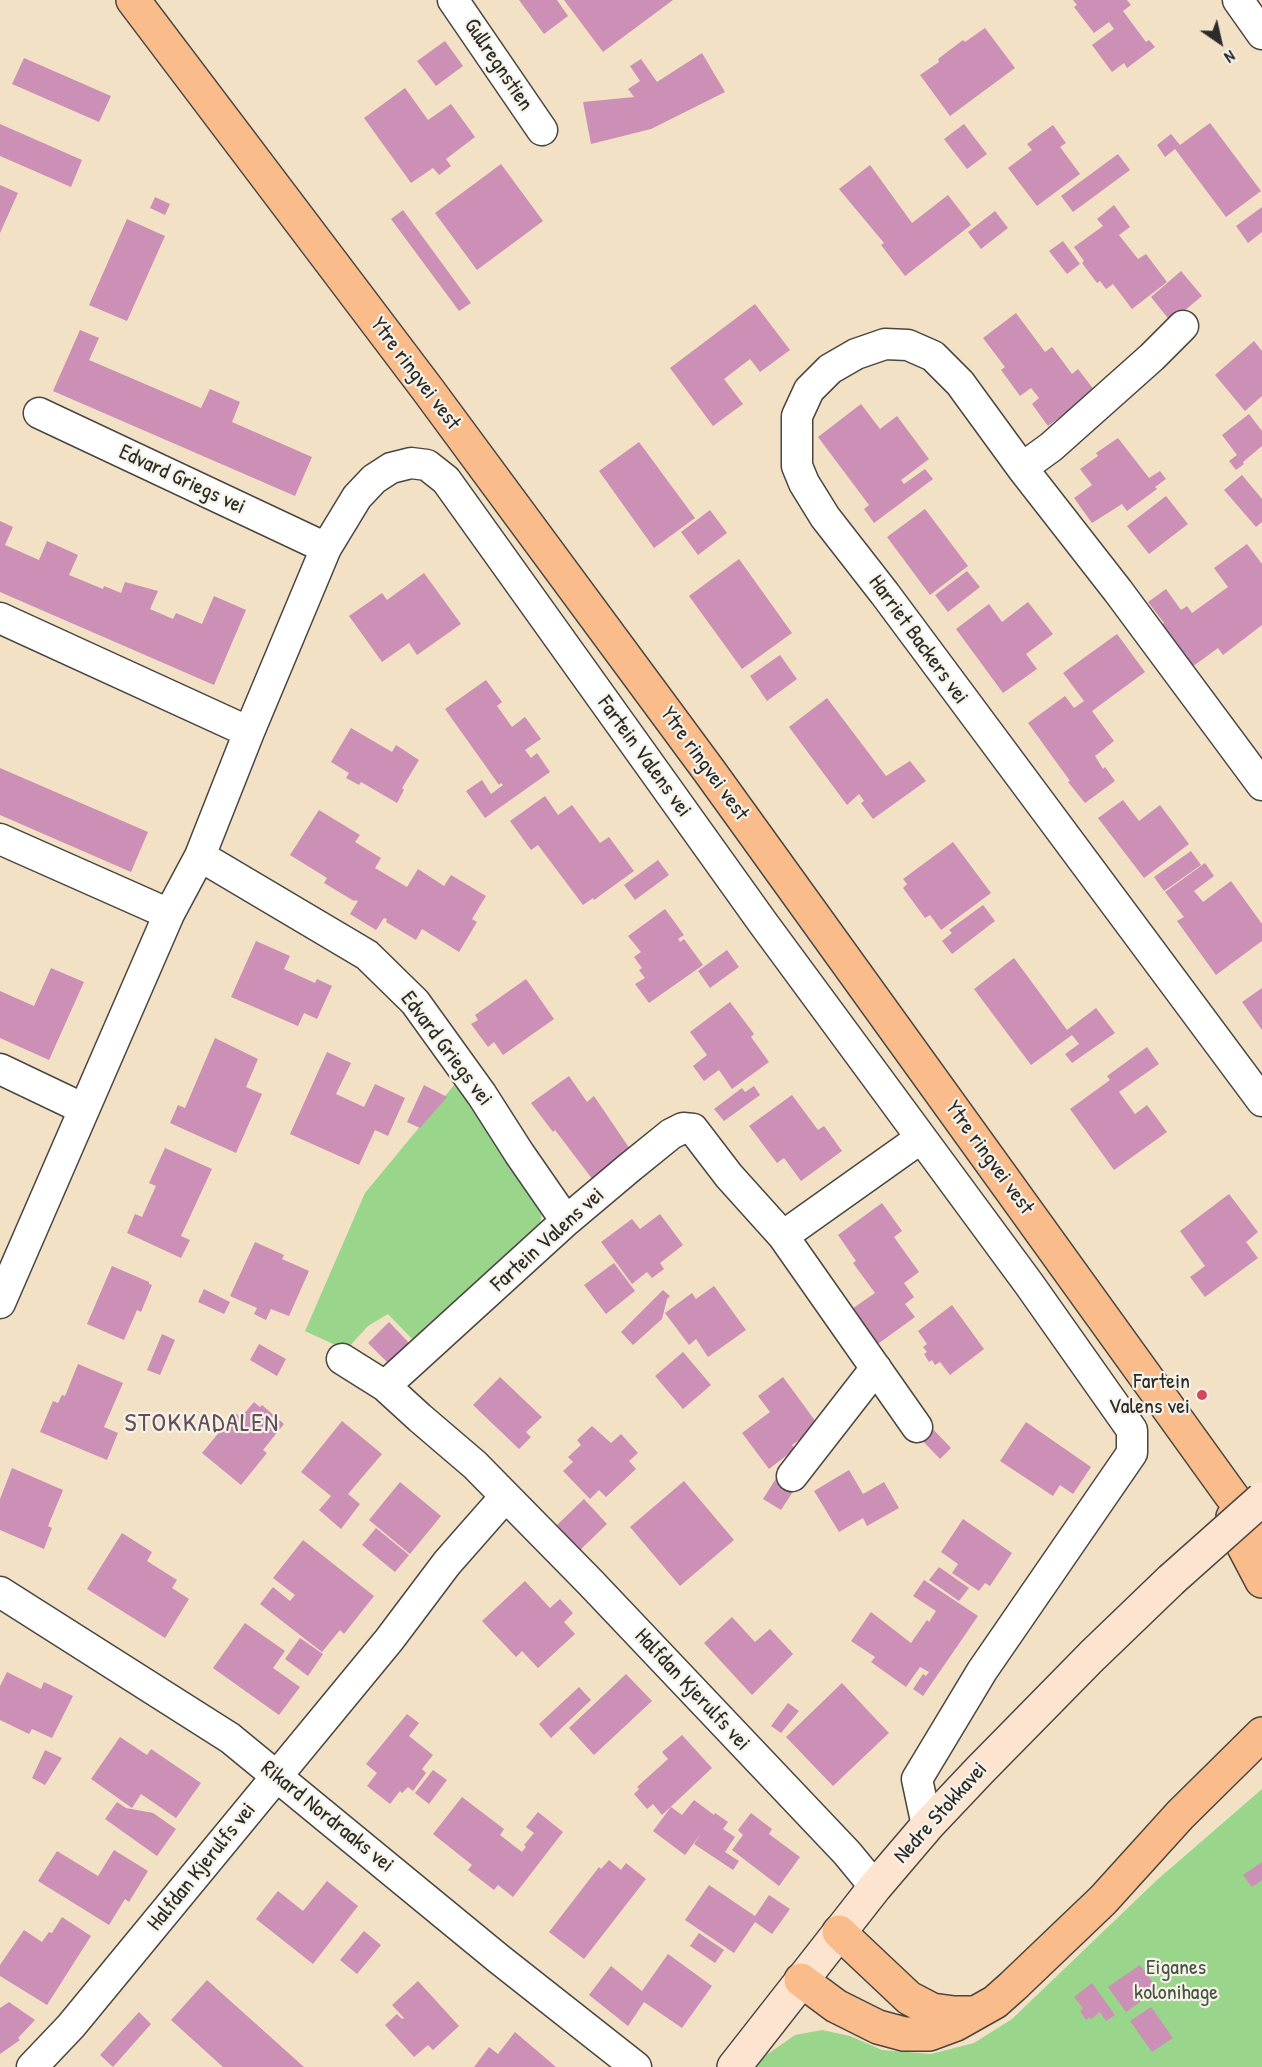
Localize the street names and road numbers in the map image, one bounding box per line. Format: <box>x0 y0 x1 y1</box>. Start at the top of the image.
street label: Gullregnstien <box>458 14 538 116</box>
street label: Ytre ringvei vest <box>364 313 466 435</box>
street label: Edvard Griegs vei <box>115 439 249 521</box>
street label: Harriet Backers vei <box>862 570 974 710</box>
street label: Fartein Valens vei <box>591 691 697 823</box>
street label: Ytre ringvei vest <box>654 702 754 826</box>
street label: Edvard Griegs vei <box>394 987 498 1111</box>
street label: Ytre ringvei vest <box>939 1096 1039 1220</box>
street label: Fartein Valens vei <box>486 1182 610 1298</box>
street label: Halfdan Kjerulfs vei <box>629 1623 755 1757</box>
street label: Rikard Nordraaks vei <box>255 1755 399 1879</box>
street label: Nedre Stokkavei <box>889 1757 993 1869</box>
street label: Halfdan Kjerulfs vei <box>142 1798 262 1936</box>

